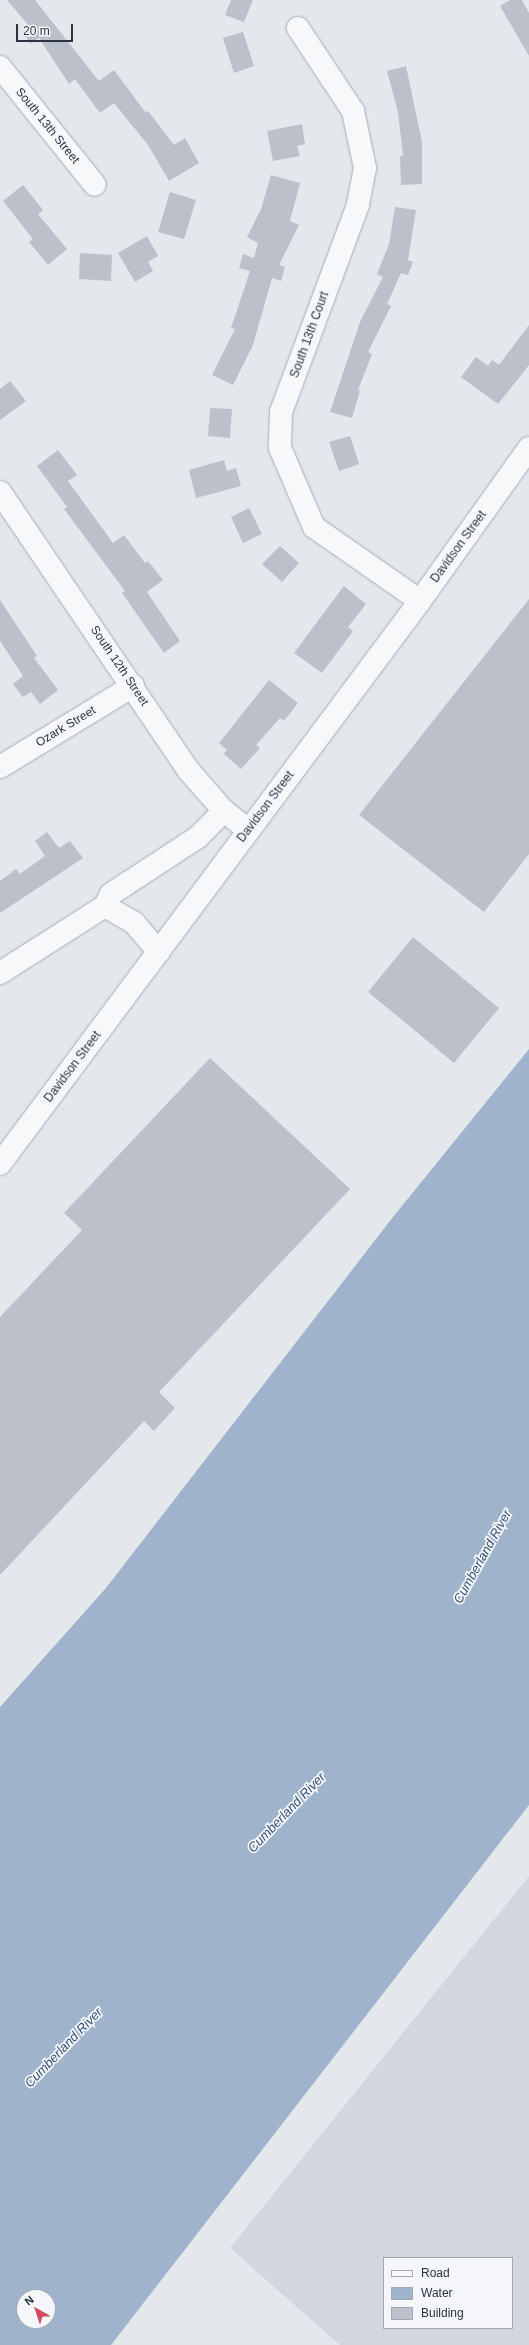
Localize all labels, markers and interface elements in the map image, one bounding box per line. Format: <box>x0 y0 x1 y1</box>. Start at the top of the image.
scale bar <box>18 16 75 42</box>
text: 20 m <box>23 24 50 38</box>
street label: South 13th Street <box>12 85 82 167</box>
street label: South 13th Court <box>288 290 332 380</box>
street label: Davidson Street <box>428 508 490 586</box>
street label: South 12th Street <box>87 623 151 709</box>
street label: Ozark Street <box>33 703 99 751</box>
street label: Davidson Street <box>235 769 297 845</box>
street label: Davidson Street <box>42 1029 104 1105</box>
water label: Cumberland River <box>451 1507 515 1607</box>
water label: Cumberland River <box>245 1770 329 1856</box>
water label: Cumberland River <box>22 2005 106 2091</box>
legend <box>383 2257 513 2329</box>
text: Road <box>421 2266 450 2280</box>
text: Water <box>421 2286 453 2300</box>
north arrow <box>16 2289 56 2329</box>
text: N <box>22 2293 36 2308</box>
text: Building <box>421 2306 464 2320</box>

